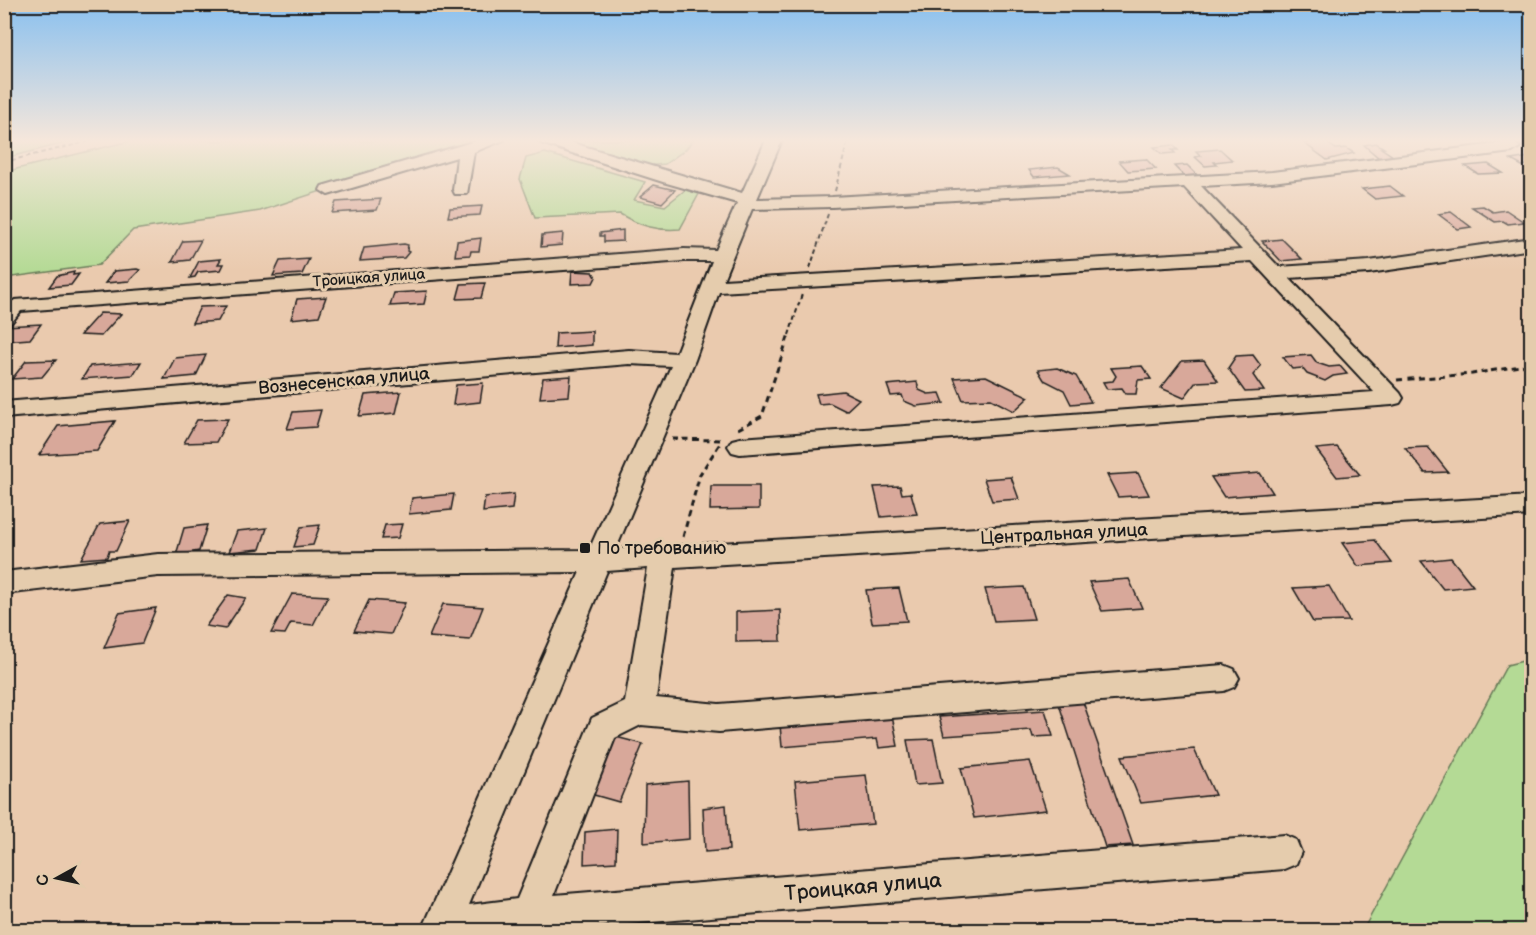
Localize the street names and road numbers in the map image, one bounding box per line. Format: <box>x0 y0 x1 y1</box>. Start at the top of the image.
street label: Троицкая улица <box>312 265 426 291</box>
street label: Вознесенская улица <box>257 363 431 399</box>
street label: Центральная улица <box>980 519 1149 549</box>
street label: Троицкая улица <box>783 868 943 906</box>

